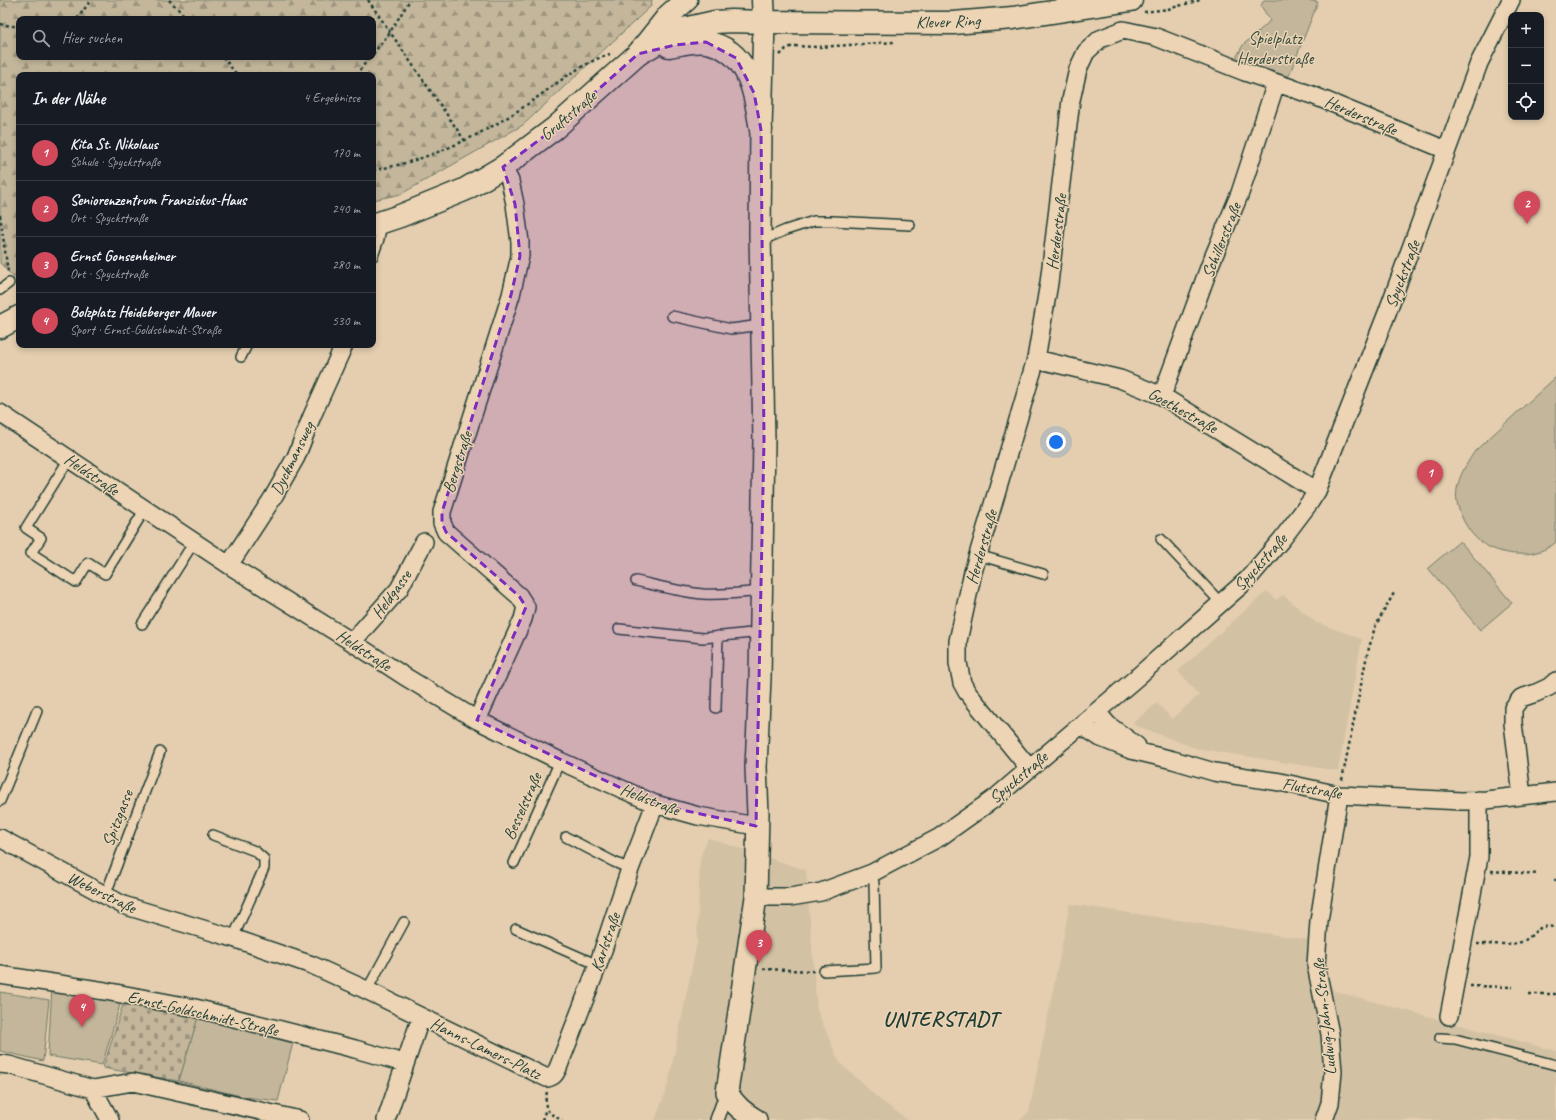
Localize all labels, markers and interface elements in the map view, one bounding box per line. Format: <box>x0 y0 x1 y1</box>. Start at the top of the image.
street label: Klever Ring <box>915 10 983 33</box>
map controls <box>1508 12 1544 120</box>
button: + <box>1508 12 1544 48</box>
search box <box>16 16 376 60</box>
icon: search <box>30 27 52 49</box>
park label: Spielplatz Herderstraße <box>1237 28 1315 69</box>
text: Hier suchen <box>62 29 122 48</box>
button: − <box>1508 48 1544 84</box>
button: locate <box>1508 84 1544 120</box>
street label: Gruftstraße <box>536 85 602 145</box>
text: In der Nähe <box>32 88 105 109</box>
text: 4 Ergebnisse <box>304 90 360 106</box>
street label: Herderstraße <box>1322 91 1401 141</box>
text: Kita St. Nikolaus <box>70 135 158 154</box>
text: 1 <box>42 145 48 161</box>
text: 170 m <box>332 145 360 161</box>
text: Schule · Spyckstraße <box>70 154 160 170</box>
text: Seniorenzentrum Franziskus-Haus <box>70 191 246 210</box>
street label: Herderstraße <box>1041 191 1072 271</box>
pin: 2 <box>1514 191 1540 224</box>
street label: Schillerstraße <box>1197 198 1247 281</box>
text: 2 <box>42 201 48 217</box>
text: 240 m <box>332 201 360 217</box>
text: Ort · Spyckstraße <box>70 210 148 226</box>
street label: Spyckstraße <box>1380 236 1425 311</box>
text: Ernst Gonsenheimer <box>70 247 175 266</box>
text: 3 <box>42 257 48 273</box>
text: 280 m <box>332 257 360 273</box>
text: Ort · Spyckstraße <box>70 266 148 282</box>
text: Bolzplatz Heideberger Mauer <box>70 303 216 322</box>
text: 4 <box>42 313 48 329</box>
text: 530 m <box>332 313 360 329</box>
text: Sport · Ernst-Goldschmidt-Straße <box>70 322 221 338</box>
street label: Goethestraße <box>1144 383 1222 439</box>
street label: Dyckmansweg <box>266 416 320 498</box>
street label: Bergstraße <box>438 427 478 495</box>
your location <box>1046 432 1066 452</box>
street label: Heldstraße <box>60 449 124 501</box>
pin: 1 <box>1417 460 1443 493</box>
street label: Herderstraße <box>961 506 1003 587</box>
street label: Spyckstraße <box>1229 528 1293 595</box>
street label: Heldgasse <box>367 565 417 623</box>
street label: Heldstraße <box>332 625 396 677</box>
street label: Spyckstraße <box>985 746 1053 808</box>
street label: Besselstraße <box>498 768 547 843</box>
street label: Flutstraße <box>1281 773 1344 804</box>
street label: Heldstraße <box>617 779 684 821</box>
street label: Spitzgasse <box>97 786 138 849</box>
street label: Weberstraße <box>64 867 141 919</box>
street label: Karlstraße <box>586 909 626 974</box>
pin: 3 <box>746 930 772 963</box>
street label: Ludwig-Jahn-Straße <box>1308 956 1341 1076</box>
street label: Ernst-Goldschmidt-Straße <box>126 986 282 1041</box>
pin: 4 <box>69 994 95 1027</box>
district label: UNTERSTADT <box>883 1006 1002 1032</box>
street label: Hanns-Lamers-Platz <box>427 1013 546 1085</box>

